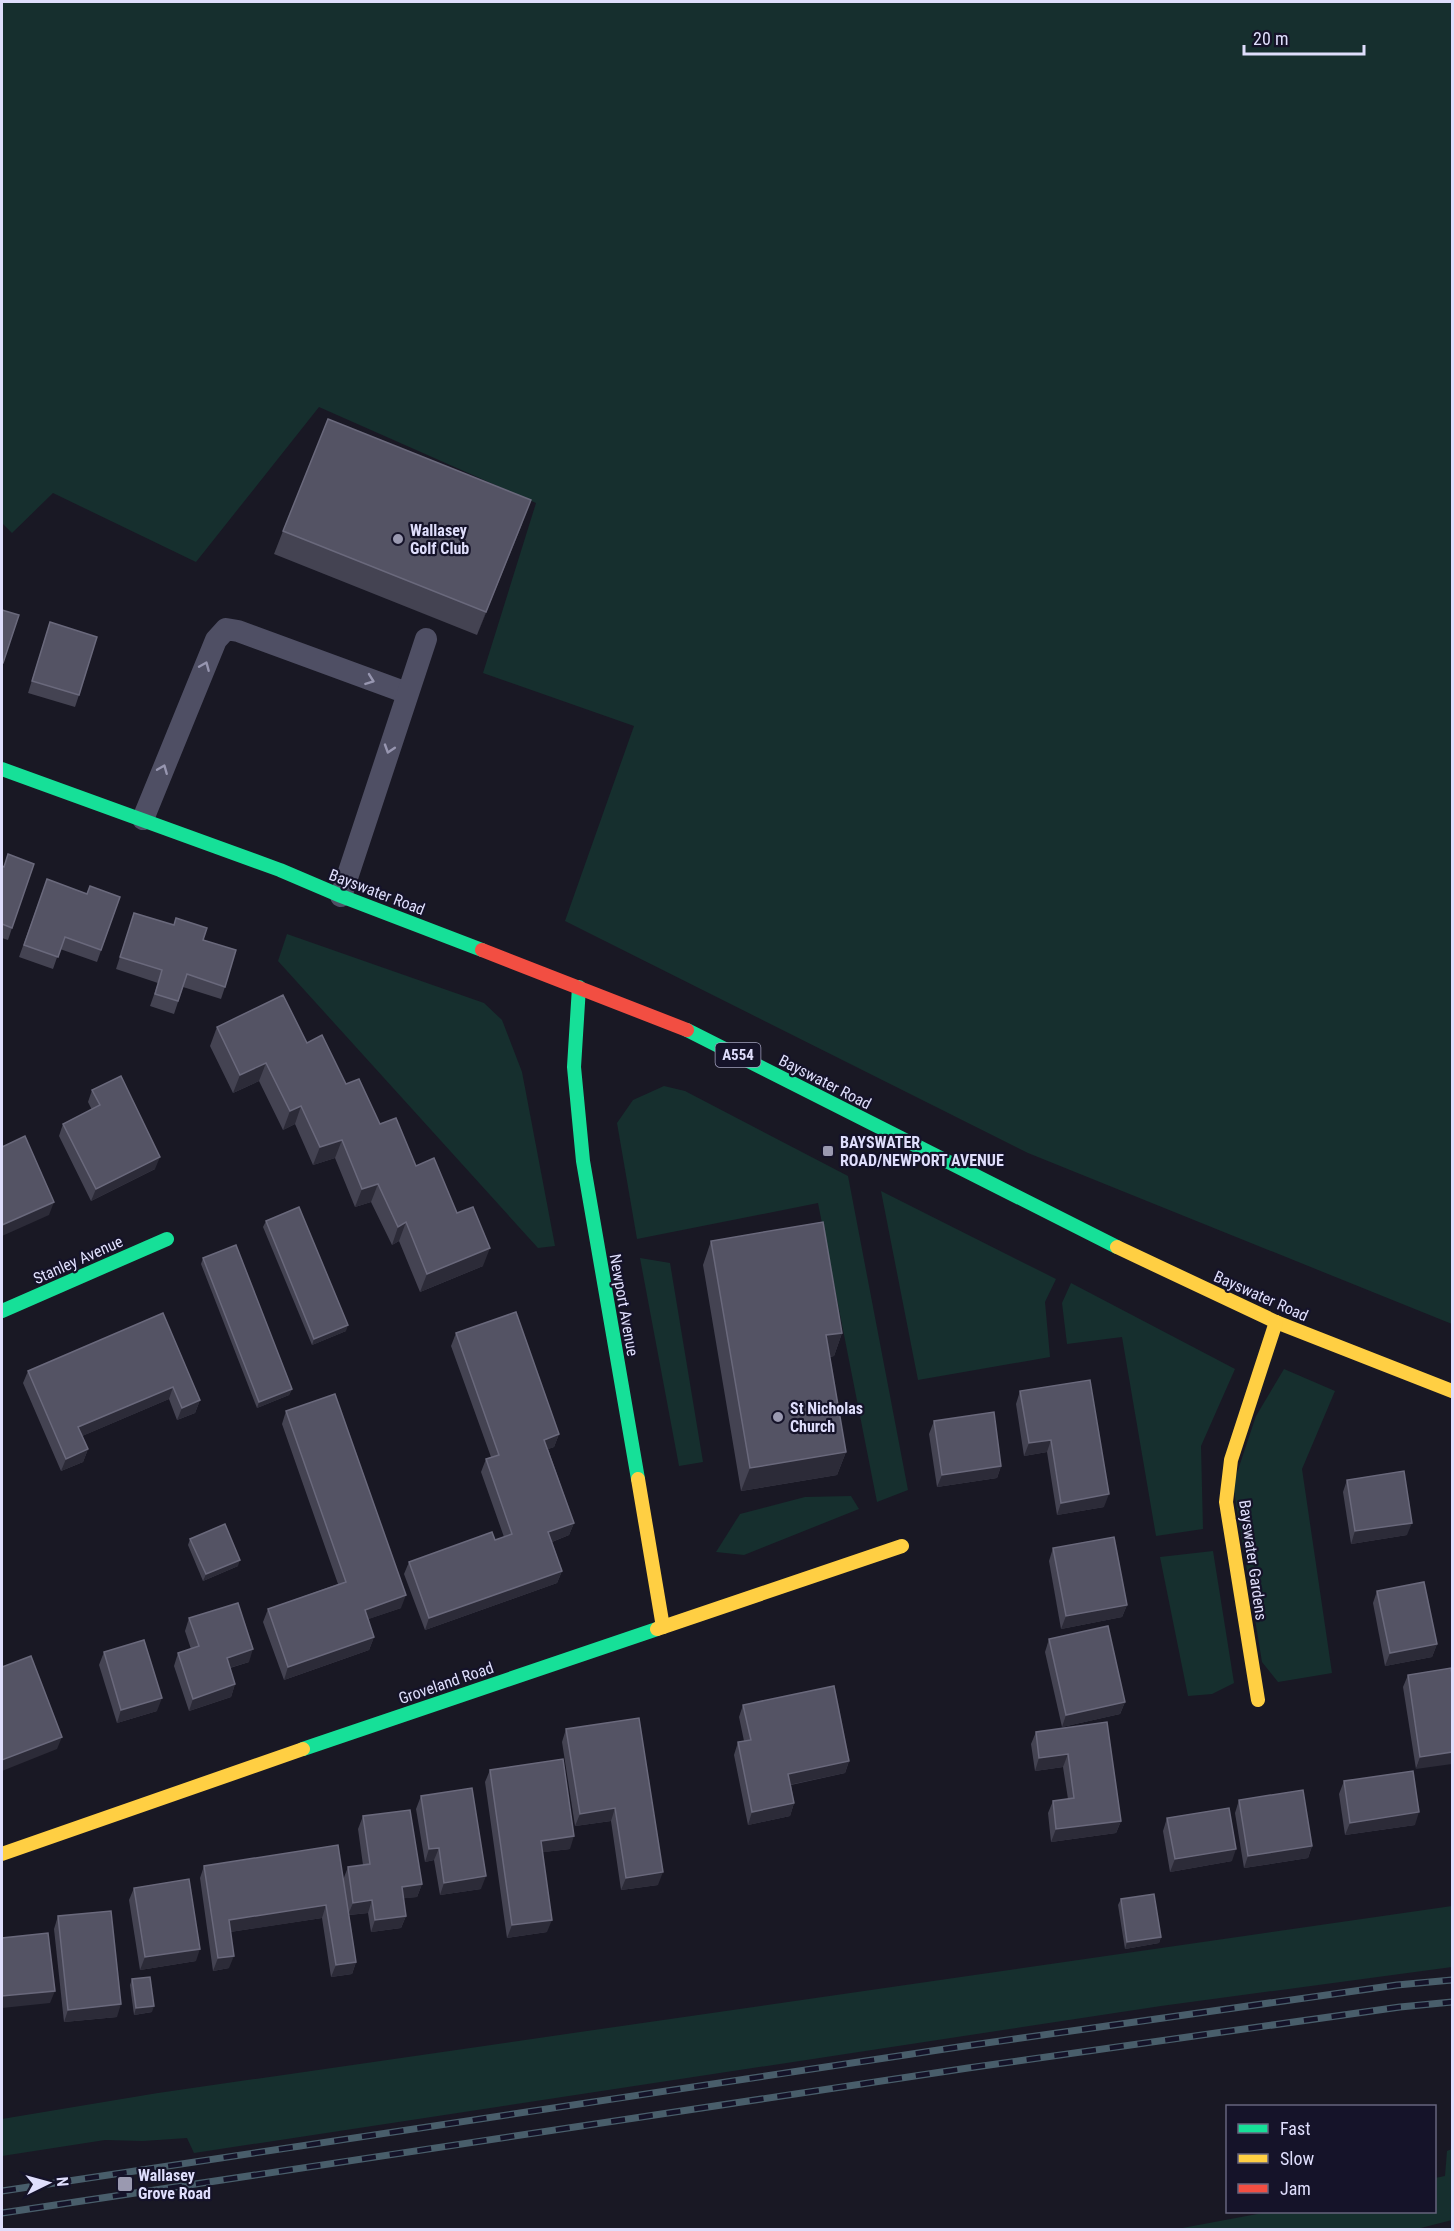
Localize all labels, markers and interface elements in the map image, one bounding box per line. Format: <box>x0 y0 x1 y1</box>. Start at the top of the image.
scale bar <box>1244 18 1364 56</box>
text: 20 m <box>1253 28 1288 49</box>
place label: Wallasey Golf Club <box>410 521 469 558</box>
marker: Wallasey Golf Club <box>391 532 405 546</box>
one-way arrow <box>198 661 210 672</box>
one-way arrow <box>364 672 375 685</box>
one-way arrow <box>384 743 396 754</box>
one-way arrow <box>156 764 168 775</box>
street label: Bayswater Road <box>326 865 428 919</box>
road number: A554 <box>716 1043 760 1067</box>
street label: Bayswater Road <box>776 1051 874 1113</box>
place label: BAYSWATER ROAD/NEWPORT AVENUE <box>840 1133 1004 1170</box>
marker: BAYSWATER ROAD/NEWPORT AVENUE <box>821 1144 835 1158</box>
street label: Stanley Avenue <box>30 1232 126 1288</box>
street label: Newport Avenue <box>606 1252 642 1358</box>
street label: Bayswater Road <box>1211 1267 1311 1325</box>
place label: St Nicholas Church <box>790 1399 863 1436</box>
marker: St Nicholas Church <box>771 1410 785 1424</box>
street label: Bayswater Gardens <box>1235 1499 1271 1621</box>
street label: Groveland Road <box>396 1658 496 1708</box>
legend <box>1226 2105 1436 2213</box>
text: Fast <box>1280 2118 1311 2139</box>
text: Slow <box>1280 2148 1315 2169</box>
north arrow <box>18 2153 78 2213</box>
place label: Wallasey Grove Road <box>138 2166 211 2203</box>
marker: Wallasey Grove Road <box>116 2175 134 2193</box>
text: N <box>53 2176 72 2187</box>
text: Jam <box>1280 2178 1311 2199</box>

